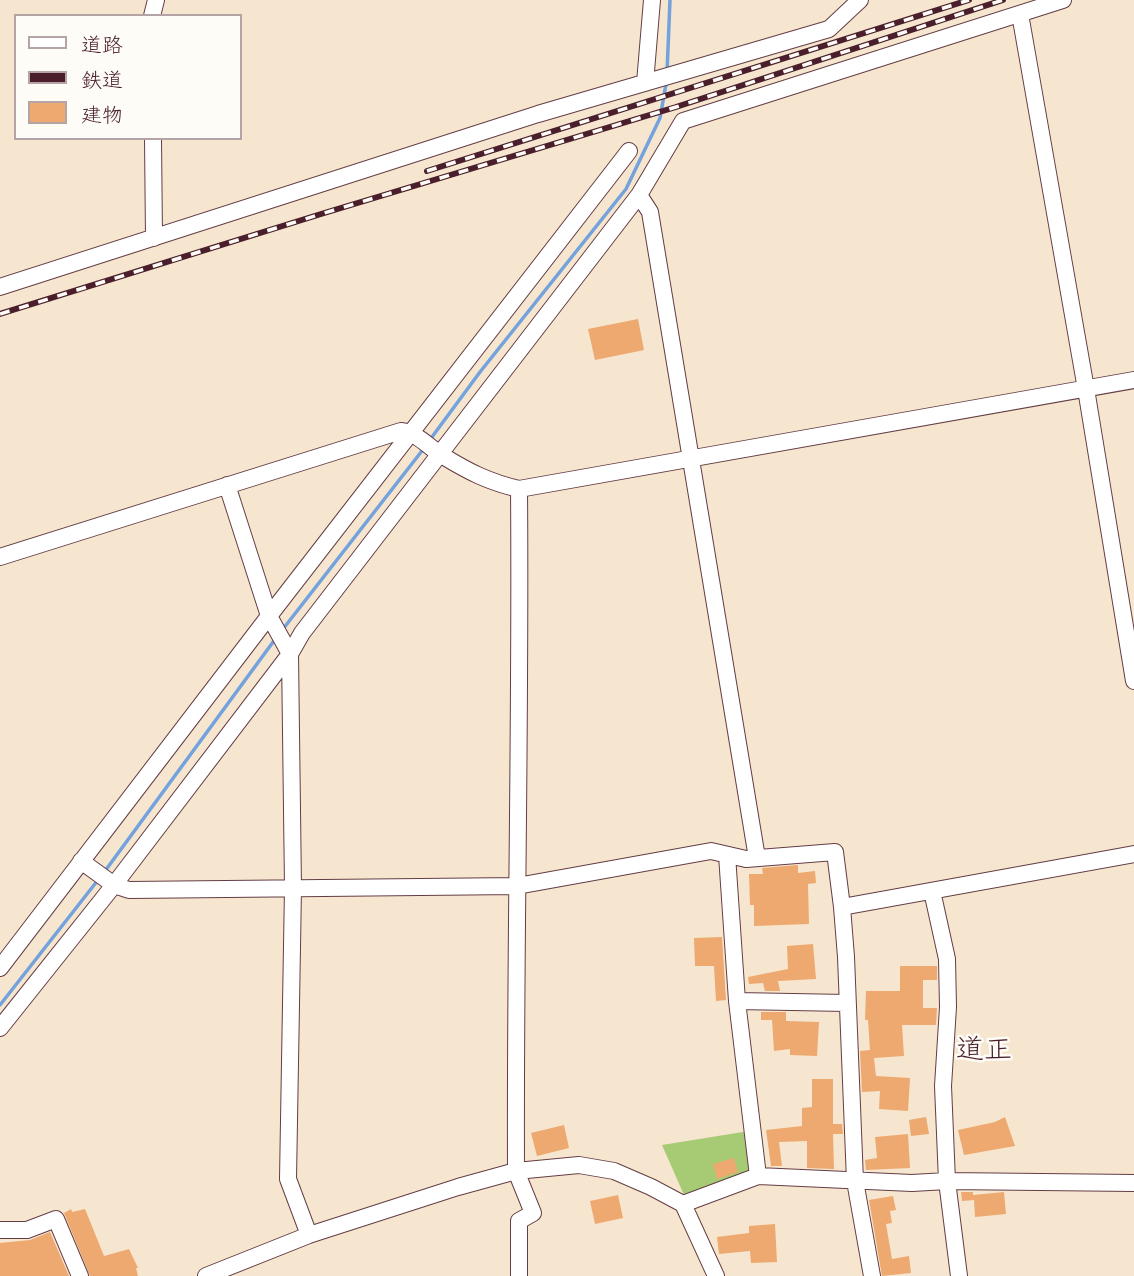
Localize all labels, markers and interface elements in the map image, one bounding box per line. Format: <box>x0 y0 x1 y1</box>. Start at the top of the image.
legend <box>14 14 242 140</box>
text: 道路 <box>81 32 123 57</box>
text: 鉄道 <box>81 67 123 92</box>
text: 建物 <box>81 102 123 127</box>
district label: 道正 <box>956 1034 1012 1068</box>

